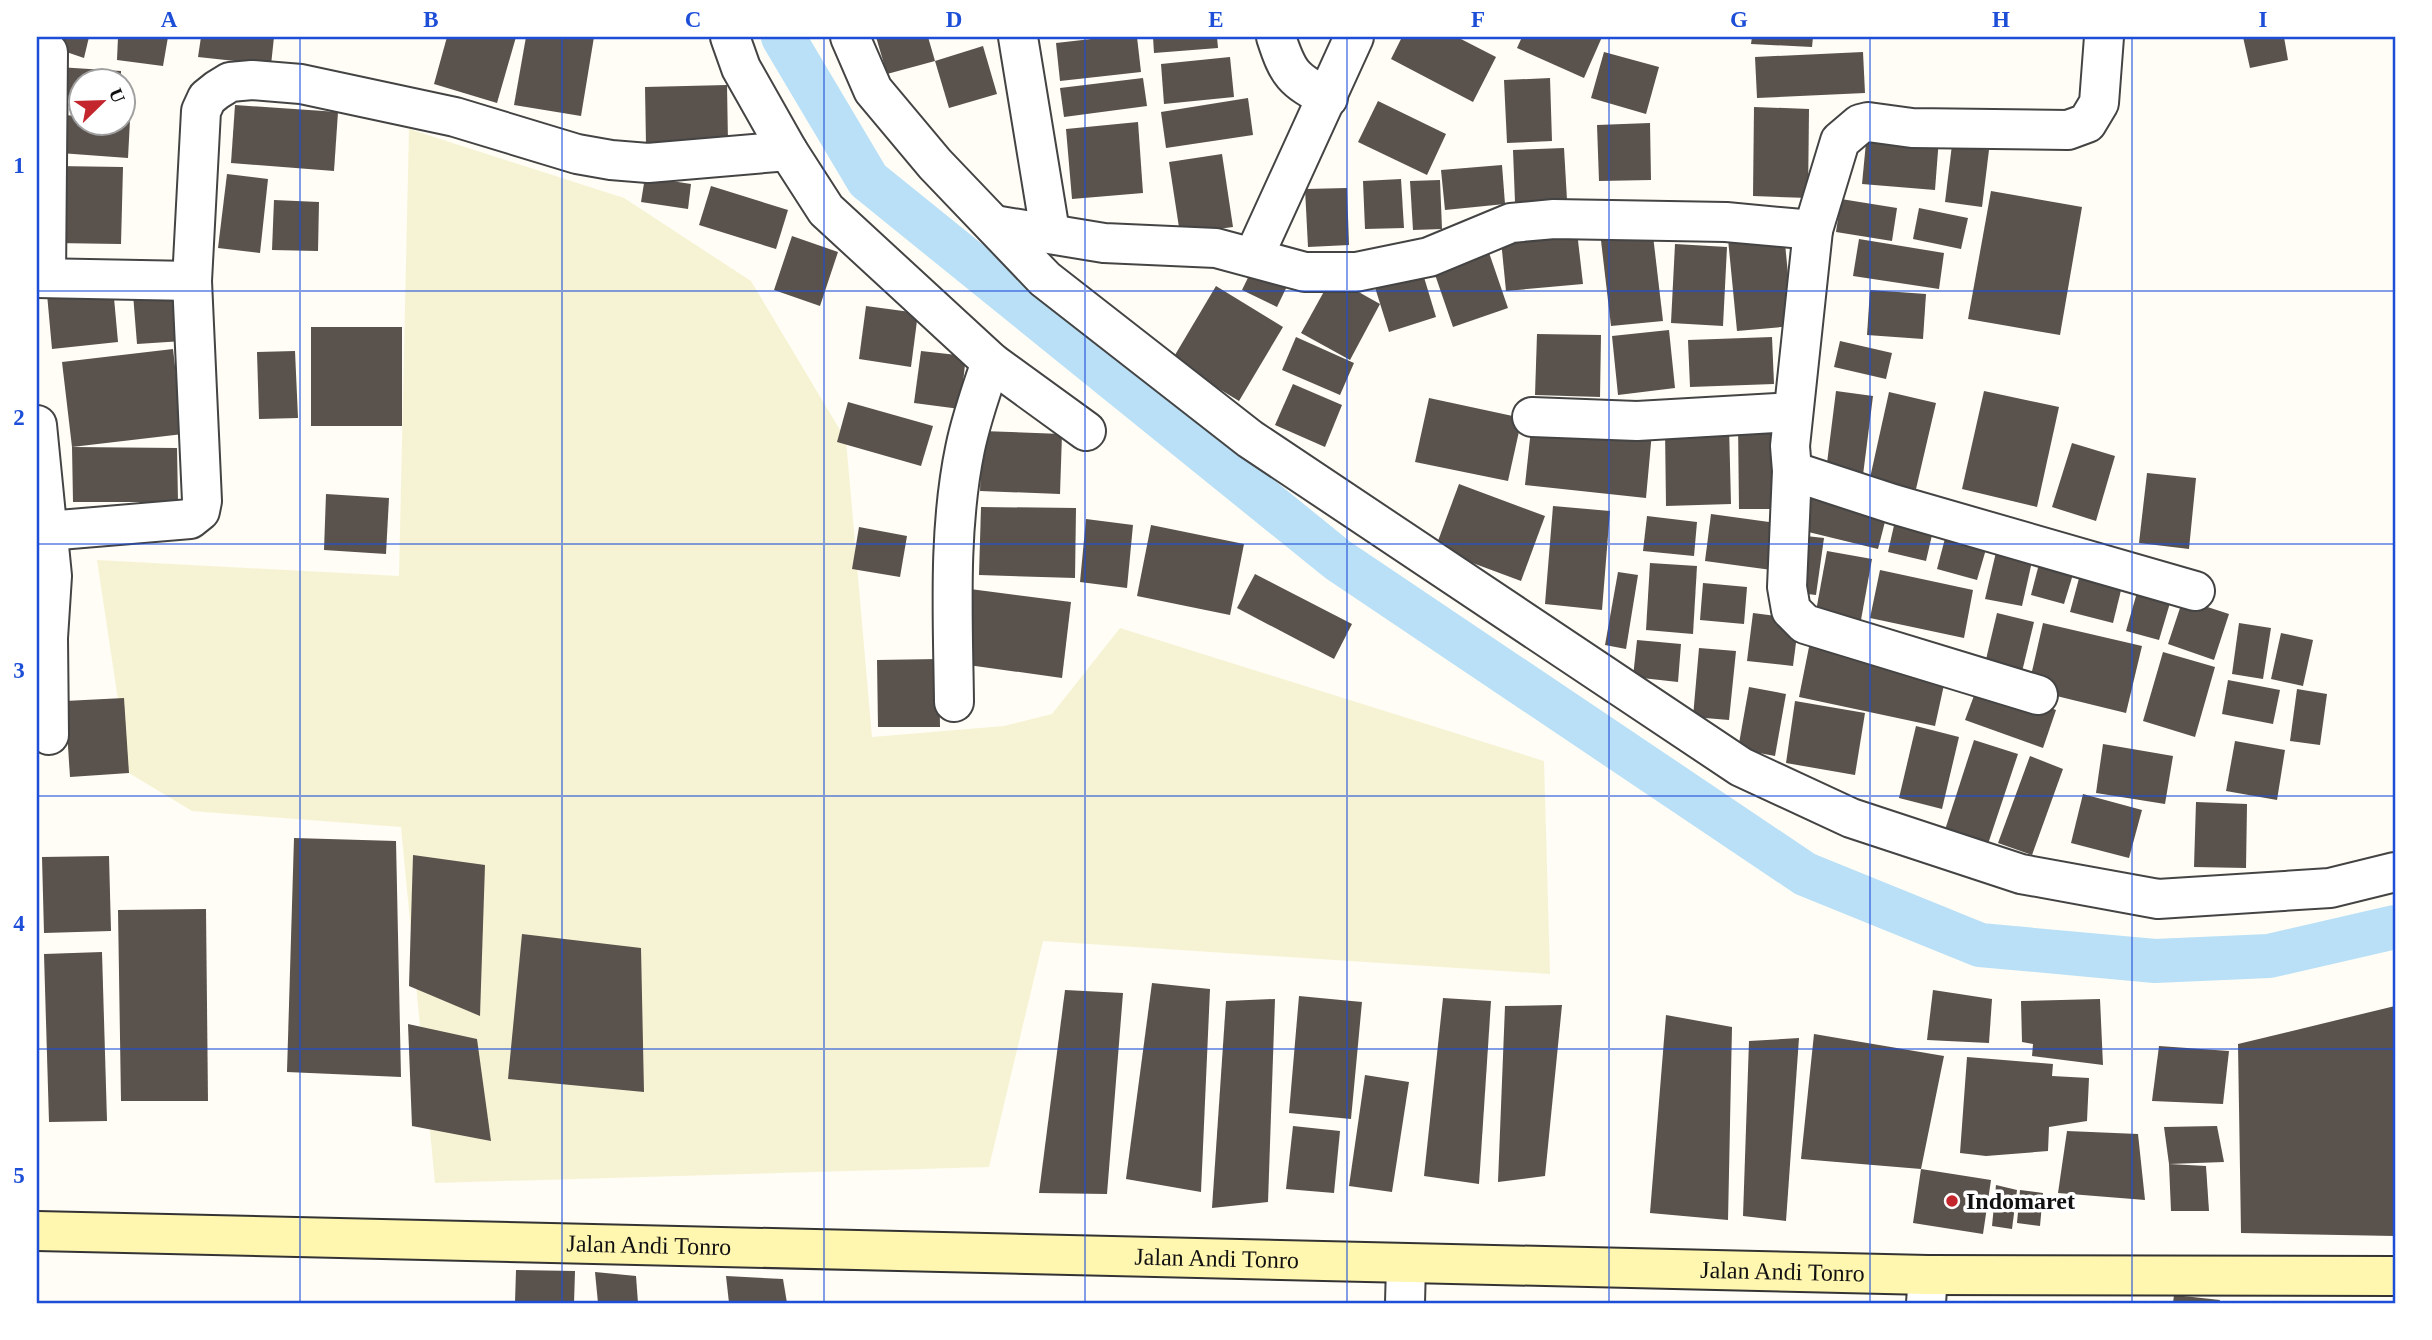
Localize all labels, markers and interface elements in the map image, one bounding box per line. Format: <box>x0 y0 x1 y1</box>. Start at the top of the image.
text: A <box>161 7 178 32</box>
text: B <box>423 7 439 32</box>
text: C <box>685 7 701 32</box>
text: D <box>946 7 962 32</box>
text: E <box>1208 7 1224 32</box>
text: F <box>1471 7 1485 32</box>
text: G <box>1730 7 1748 32</box>
text: H <box>1992 7 2010 32</box>
text: I <box>2259 7 2268 32</box>
north arrow <box>66 66 136 136</box>
text: U <box>105 85 130 106</box>
text: 1 <box>13 153 25 178</box>
text: 2 <box>13 405 25 430</box>
text: 3 <box>13 658 25 683</box>
text: 4 <box>13 911 25 936</box>
text: 5 <box>13 1163 25 1188</box>
place label: Indomaret <box>1966 1188 2075 1214</box>
marker: Indomaret <box>1944 1193 1960 1209</box>
street label: Jalan Andi Tonro <box>566 1230 731 1260</box>
street label: Jalan Andi Tonro <box>1134 1244 1299 1273</box>
street label: Jalan Andi Tonro <box>1700 1257 1865 1287</box>

